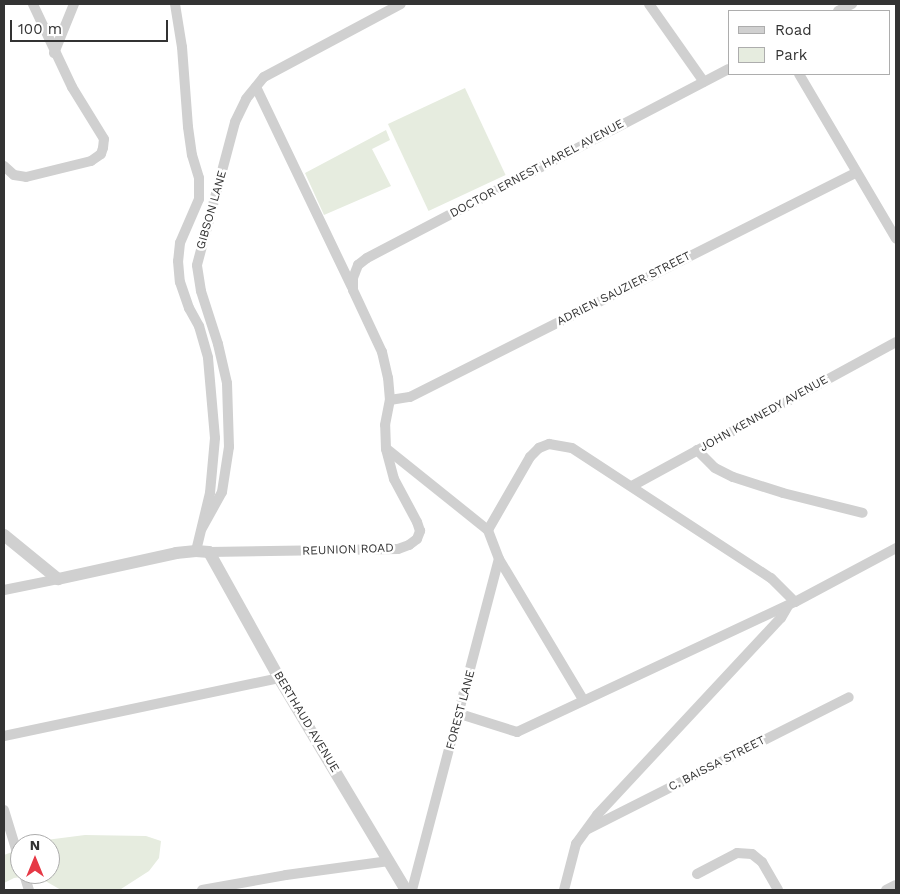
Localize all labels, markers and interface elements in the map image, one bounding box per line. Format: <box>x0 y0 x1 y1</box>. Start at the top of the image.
scale bar <box>12 10 170 42</box>
legend <box>728 10 890 75</box>
text: 100 m <box>18 20 62 38</box>
text: Road <box>775 21 812 39</box>
text: Park <box>775 46 807 64</box>
street label: DOCTOR ERNEST HAREL AVENUE <box>447 117 627 221</box>
street label: GIBSON LANE <box>194 169 230 251</box>
street label: ADRIEN SAUZIER STREET <box>555 249 693 329</box>
street label: JOHN KENNEDY AVENUE <box>697 372 831 456</box>
street label: REUNION ROAD <box>302 541 394 559</box>
street label: BERTHAUD AVENUE <box>270 669 342 775</box>
street label: FOREST LANE <box>443 669 479 751</box>
street label: C. BAISSA STREET <box>666 733 768 795</box>
north arrow <box>10 834 60 884</box>
text: N <box>30 837 40 853</box>

